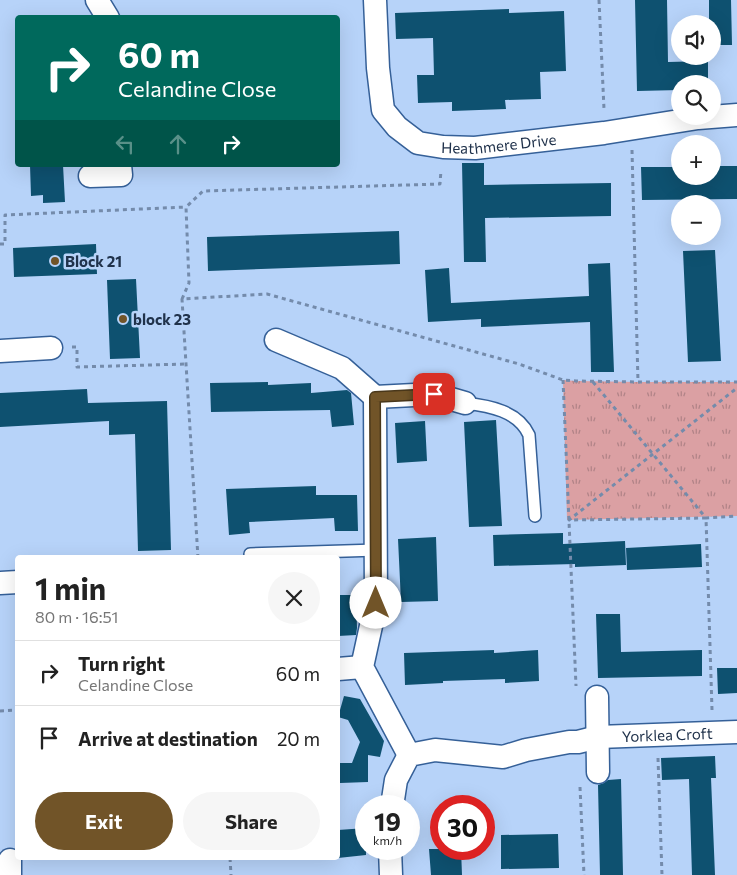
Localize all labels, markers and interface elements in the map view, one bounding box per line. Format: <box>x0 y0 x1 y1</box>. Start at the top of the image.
map controls <box>671 15 721 245</box>
button: sound <box>671 15 721 65</box>
text: 60 m <box>118 32 200 75</box>
icon: right <box>35 35 100 100</box>
text: Celandine Close <box>118 75 276 102</box>
button: search <box>671 75 721 125</box>
icon: left <box>111 130 139 158</box>
icon: ahead <box>164 130 192 158</box>
icon: right <box>217 130 245 158</box>
street label: Heathmere Drive <box>441 130 557 157</box>
button: + <box>671 135 721 185</box>
button: − <box>671 195 721 245</box>
place label: Block 21 <box>65 252 122 270</box>
marker: Block 21 <box>49 255 61 267</box>
place label: block 23 <box>133 310 191 328</box>
marker: block 23 <box>117 313 129 325</box>
pin <box>413 373 455 415</box>
icon: arrive <box>420 380 448 408</box>
text: 1 min <box>35 569 106 606</box>
button: close <box>268 572 320 624</box>
position arrow <box>349 576 401 628</box>
text: 80 m · 16:51 <box>35 607 118 626</box>
text: Turn right <box>78 652 165 675</box>
icon: right <box>35 659 63 687</box>
text: 60 m <box>276 662 320 685</box>
text: Celandine Close <box>78 675 193 694</box>
icon: arrive <box>35 724 63 752</box>
street label: Yorklea Croft <box>621 724 713 745</box>
text: Arrive at destination <box>78 727 258 750</box>
text: 20 m <box>277 727 320 750</box>
button: Exit <box>35 792 173 850</box>
button: Share <box>183 792 320 850</box>
speed limit sign: 30 <box>430 795 495 860</box>
text: 19 <box>374 806 401 836</box>
text: km/h <box>373 833 402 847</box>

